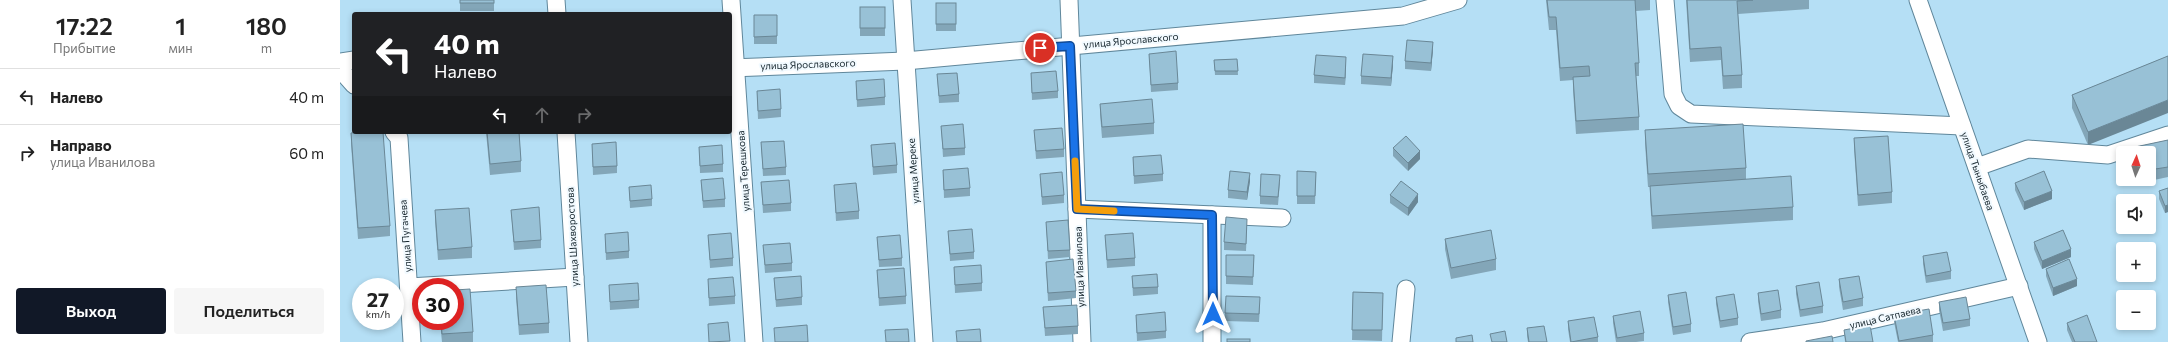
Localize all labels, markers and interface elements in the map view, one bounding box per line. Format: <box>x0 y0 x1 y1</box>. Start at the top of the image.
text: 17:22 <box>56 11 113 40</box>
text: 1 <box>175 11 186 40</box>
text: 180 <box>246 11 287 40</box>
text: 40 m <box>434 26 500 60</box>
icon: left <box>368 28 420 80</box>
street label: улица Ярославского <box>1083 30 1179 50</box>
pin <box>1023 31 1057 65</box>
icon: arrive <box>1029 37 1051 59</box>
text: Прибытие <box>53 40 116 56</box>
text: мин <box>169 40 193 56</box>
text: m <box>261 40 272 56</box>
street label: улица Ярославского <box>760 56 856 72</box>
text: Налево <box>434 60 497 82</box>
icon: left <box>16 86 38 108</box>
text: Налево <box>50 88 103 106</box>
text: 40 m <box>289 88 324 106</box>
icon: left <box>489 104 511 126</box>
icon: ahead <box>531 104 553 126</box>
icon: right <box>573 104 595 126</box>
street label: улица Терешкова <box>734 130 752 212</box>
street label: улица Тыныбаева <box>1959 130 1997 212</box>
text: Направо <box>50 136 112 154</box>
street label: улица Мереке <box>905 138 921 204</box>
icon: right <box>16 142 38 164</box>
text: 60 m <box>289 144 324 162</box>
north arrow <box>2116 146 2156 186</box>
map controls <box>2116 146 2156 330</box>
text: улица Иванилова <box>50 154 155 170</box>
street label: улица Шахворостова <box>563 187 581 287</box>
button: sound <box>2116 194 2156 234</box>
street label: улица Пугачева <box>396 199 414 273</box>
street label: улица Иванилова <box>1072 226 1086 308</box>
button: + <box>2116 242 2156 282</box>
speed limit sign: 30 <box>412 278 464 330</box>
text: 27 <box>367 287 389 311</box>
button: Выход <box>16 288 166 334</box>
button: Поделиться <box>174 288 324 334</box>
button: − <box>2116 290 2156 330</box>
position arrow <box>1192 293 1234 335</box>
street label: улица Сатпаева <box>1848 303 1922 331</box>
text: km/h <box>366 308 390 320</box>

